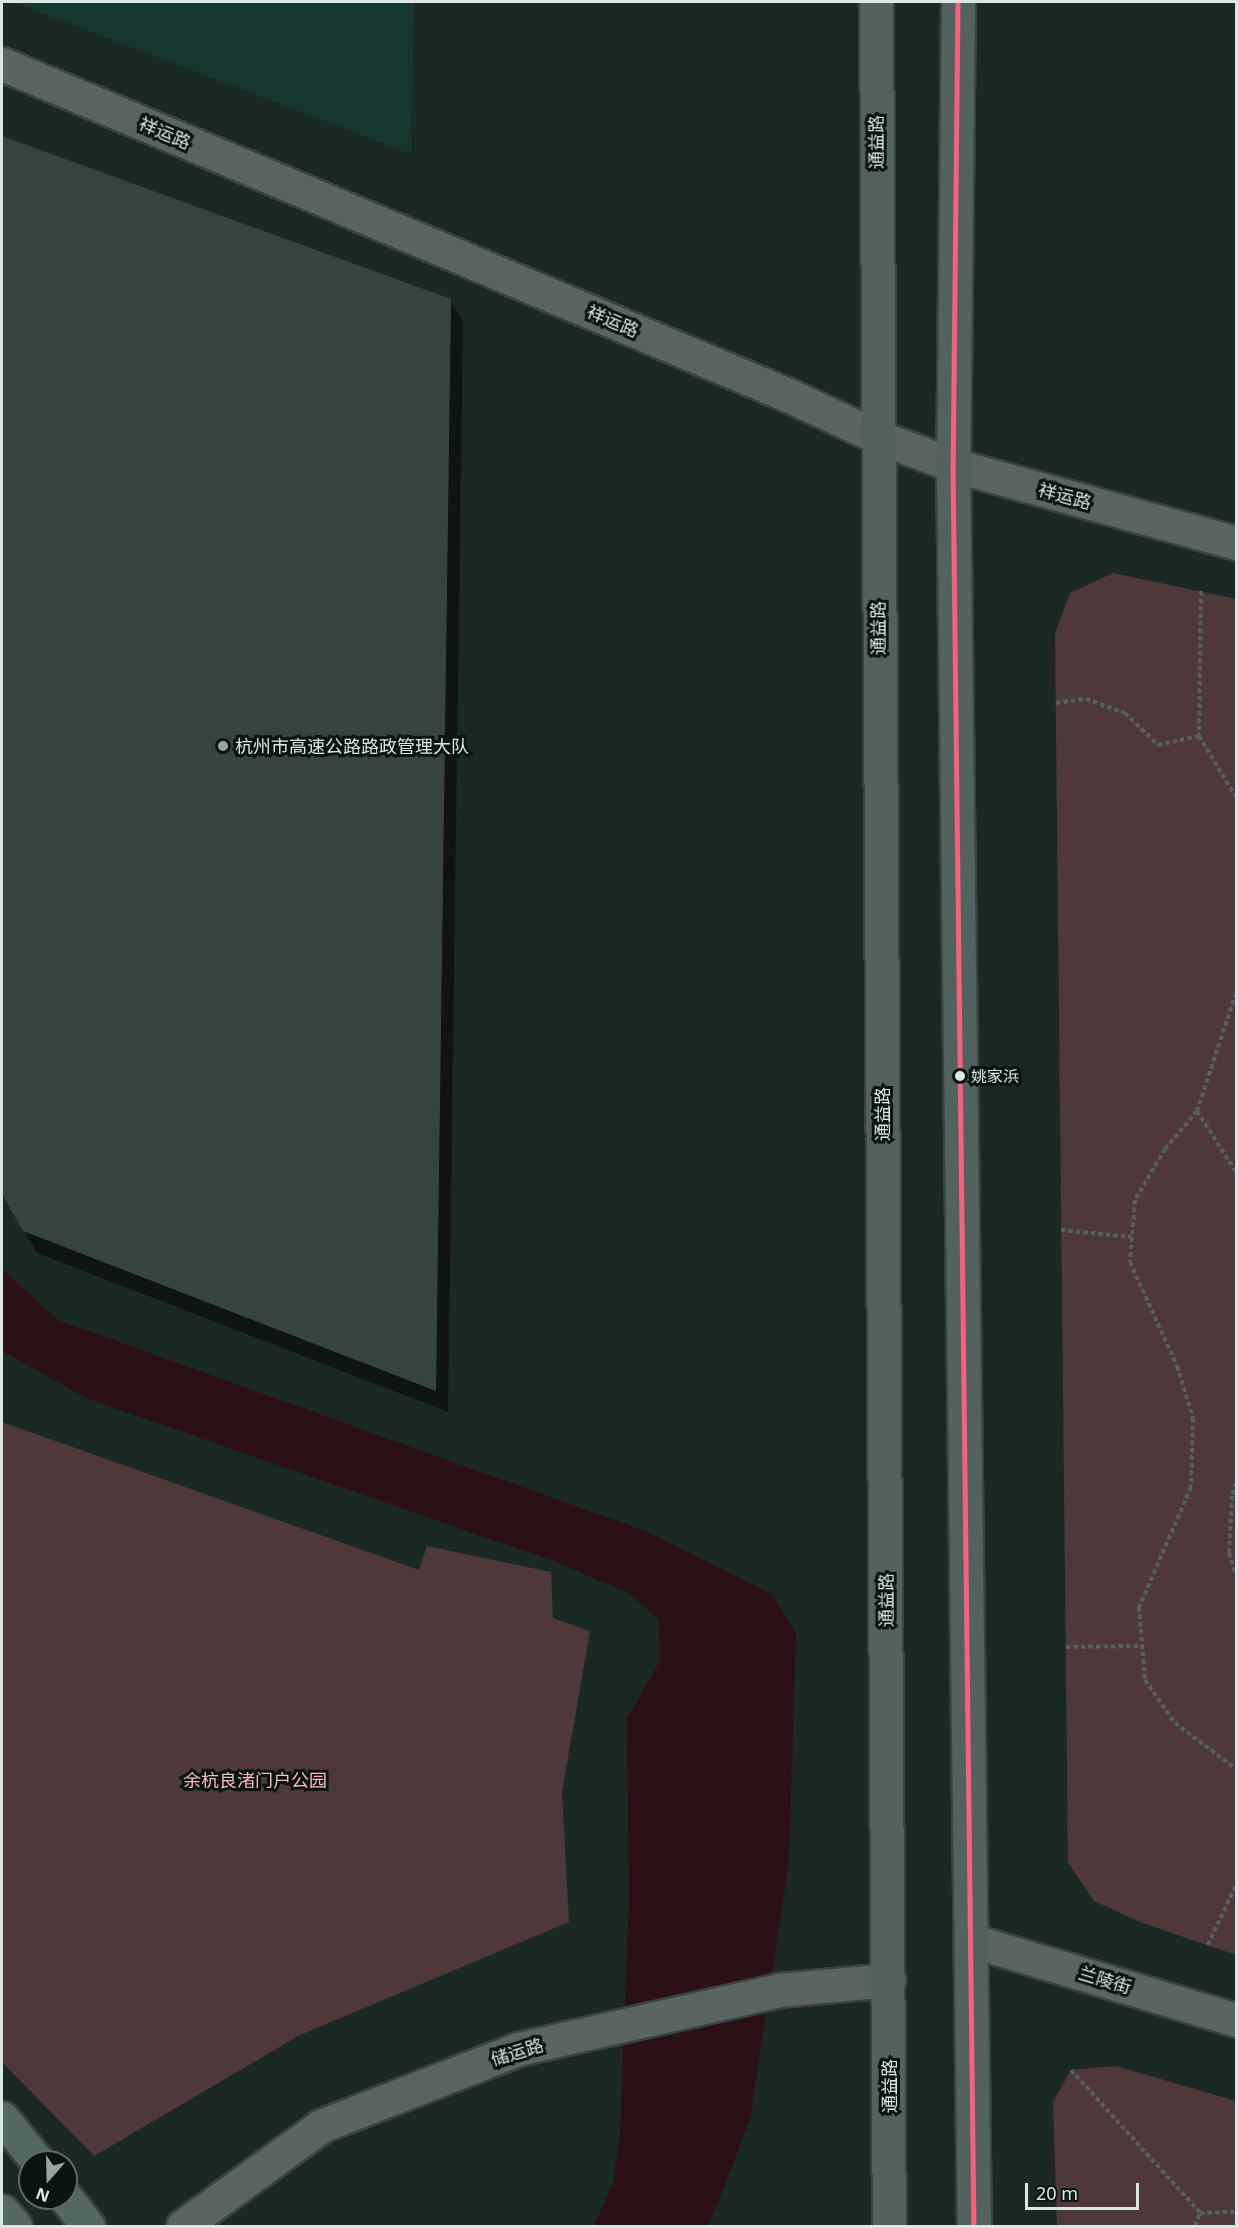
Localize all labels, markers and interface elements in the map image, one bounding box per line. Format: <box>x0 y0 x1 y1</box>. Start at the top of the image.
street label: 祥运路 <box>136 113 194 153</box>
street label: 通益路 <box>865 115 887 169</box>
street label: 祥运路 <box>584 301 642 341</box>
street label: 祥运路 <box>1036 479 1094 513</box>
street label: 通益路 <box>867 601 889 655</box>
place label: 杭州市高速公路路政管理大队 <box>235 735 469 757</box>
marker: 杭州市高速公路路政管理大队 <box>216 739 230 753</box>
place label: 姚家浜 <box>971 1066 1019 1086</box>
marker: 姚家浜 <box>954 1070 966 1082</box>
street label: 通益路 <box>871 1087 893 1141</box>
street label: 通益路 <box>875 1573 897 1627</box>
park label: 余杭良渚门户公园 <box>183 1769 327 1791</box>
street label: 兰陵街 <box>1076 1962 1134 1998</box>
street label: 储运路 <box>488 2034 546 2070</box>
street label: 通益路 <box>878 2059 900 2113</box>
north arrow <box>18 2150 78 2210</box>
scale bar <box>1028 2171 1142 2209</box>
text: 20 m <box>1036 2181 1078 2205</box>
text: N <box>33 2182 52 2208</box>

